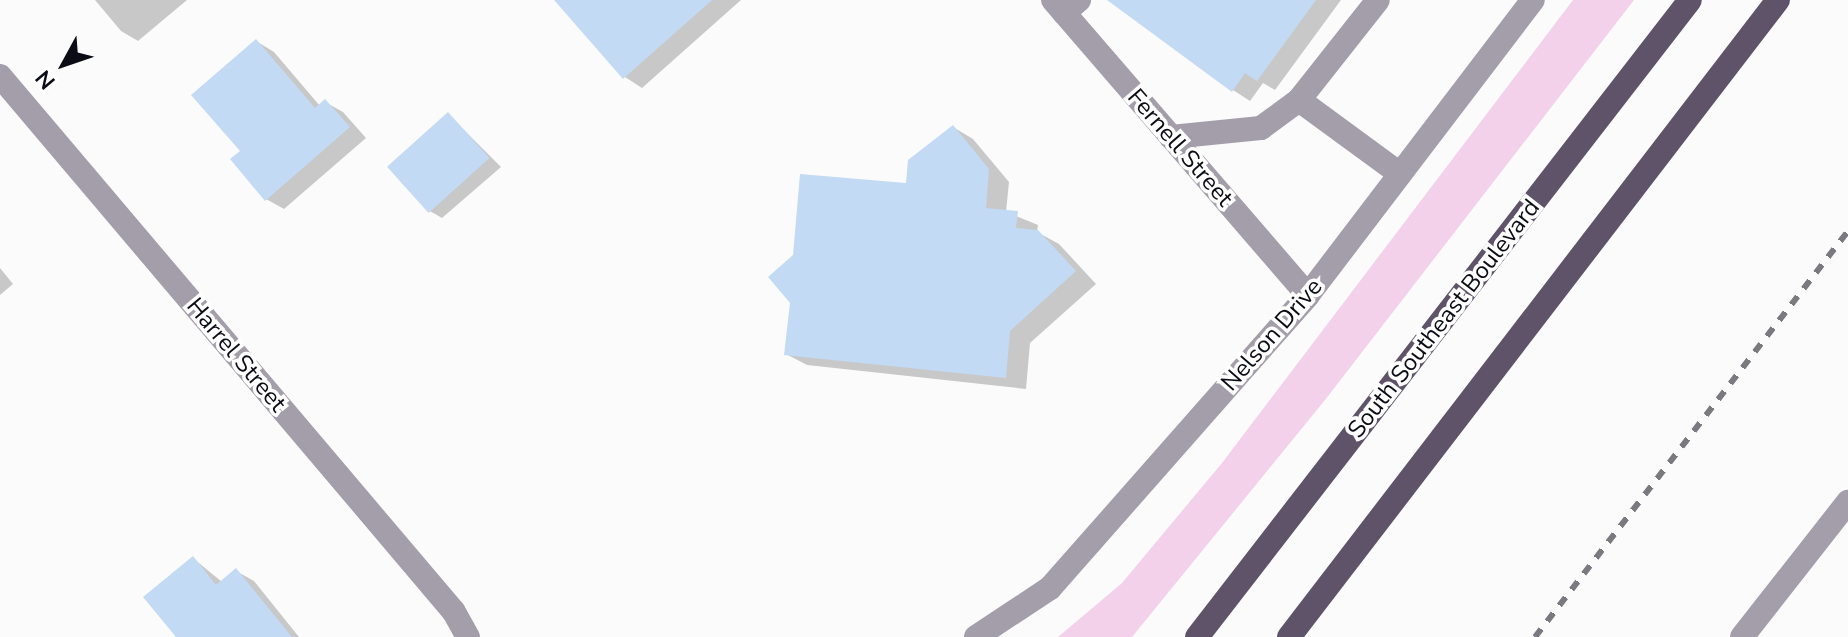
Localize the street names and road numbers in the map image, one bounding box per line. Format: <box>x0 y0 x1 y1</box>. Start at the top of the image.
street label: Fernell Street <box>1121 83 1239 213</box>
street label: South Southeast Boulevard <box>1342 194 1546 444</box>
street label: Nelson Drive <box>1215 273 1329 397</box>
street label: Harrel Street <box>180 292 292 418</box>

